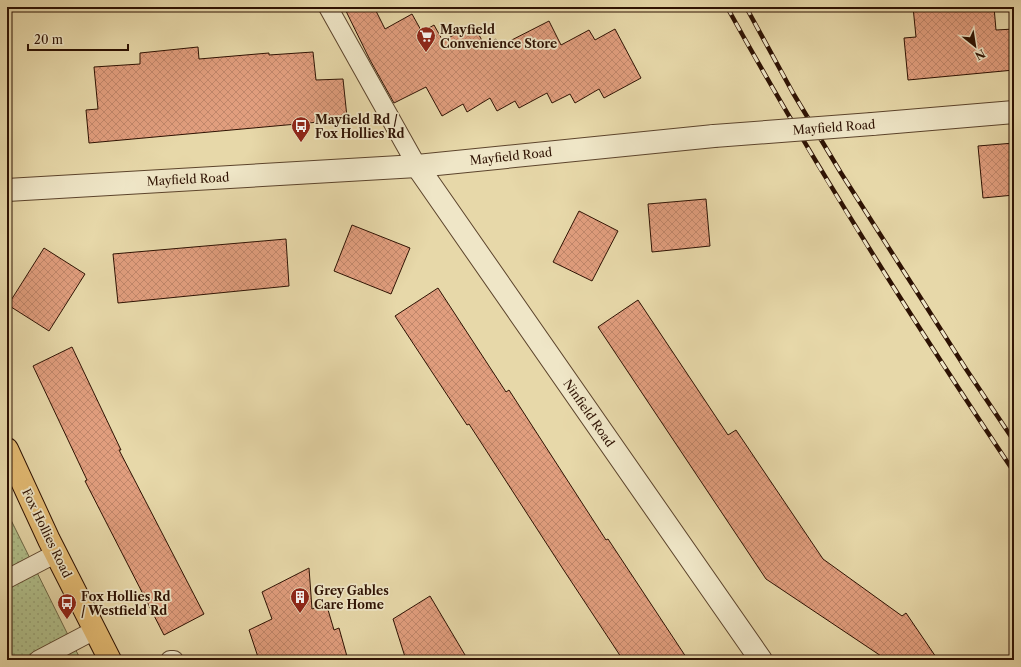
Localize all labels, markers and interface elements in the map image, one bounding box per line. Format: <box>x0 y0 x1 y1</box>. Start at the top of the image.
place label: Mayfield Convenience Store <box>440 22 557 51</box>
supermarket icon: Mayfield Convenience Store <box>415 25 437 53</box>
scale bar <box>28 26 128 52</box>
north arrow <box>955 26 995 66</box>
text: 20 m <box>34 32 63 47</box>
text: N <box>972 46 988 63</box>
place label: Mayfield Rd / Fox Hollies Rd <box>315 112 405 141</box>
bus stop icon: Mayfield Rd / Fox Hollies Rd <box>290 115 312 143</box>
street label: Mayfield Road <box>792 117 876 137</box>
street label: Mayfield Road <box>469 144 554 168</box>
street label: Mayfield Road <box>146 169 230 189</box>
street label: Ninfield Road <box>560 376 618 450</box>
street label: Fox Hollies Road <box>19 486 75 581</box>
place label: Grey Gables Care Home <box>314 583 389 612</box>
building icon: Grey Gables Care Home <box>289 586 311 614</box>
place label: Fox Hollies Rd / Westfield Rd <box>81 589 171 618</box>
bus stop icon: Fox Hollies Rd / Westfield Rd <box>56 592 78 620</box>

